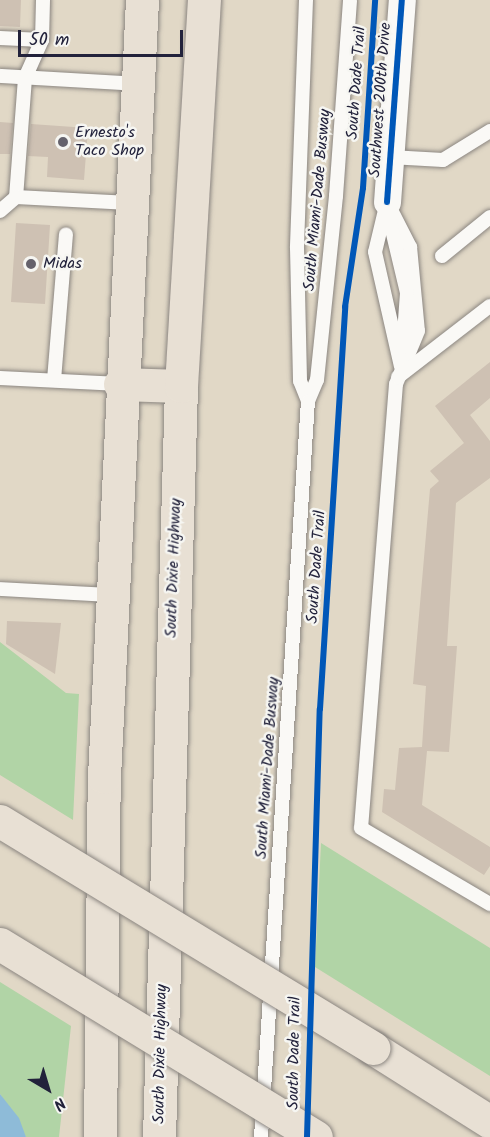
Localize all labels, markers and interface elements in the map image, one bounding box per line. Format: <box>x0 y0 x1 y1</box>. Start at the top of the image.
scale bar <box>21 18 186 56</box>
street label: Southwest 200th Drive <box>366 22 396 178</box>
text: 50 m <box>29 26 69 55</box>
street label: South Dade Trail <box>343 26 371 140</box>
street label: South Miami-Dade Busway <box>300 108 336 292</box>
place label: Ernesto's Taco Shop <box>75 123 144 161</box>
marker: Ernesto's Taco Shop <box>56 135 70 149</box>
place label: Midas <box>43 254 82 274</box>
marker: Midas <box>24 257 38 271</box>
street label: South Dixie Highway <box>162 498 186 638</box>
street label: South Dade Trail <box>303 510 331 624</box>
street label: South Miami-Dade Busway <box>252 676 284 860</box>
street label: South Dixie Highway <box>150 984 172 1124</box>
street label: South Dade Trail <box>284 996 306 1110</box>
north arrow <box>18 1059 78 1119</box>
text: N <box>48 1091 71 1117</box>

